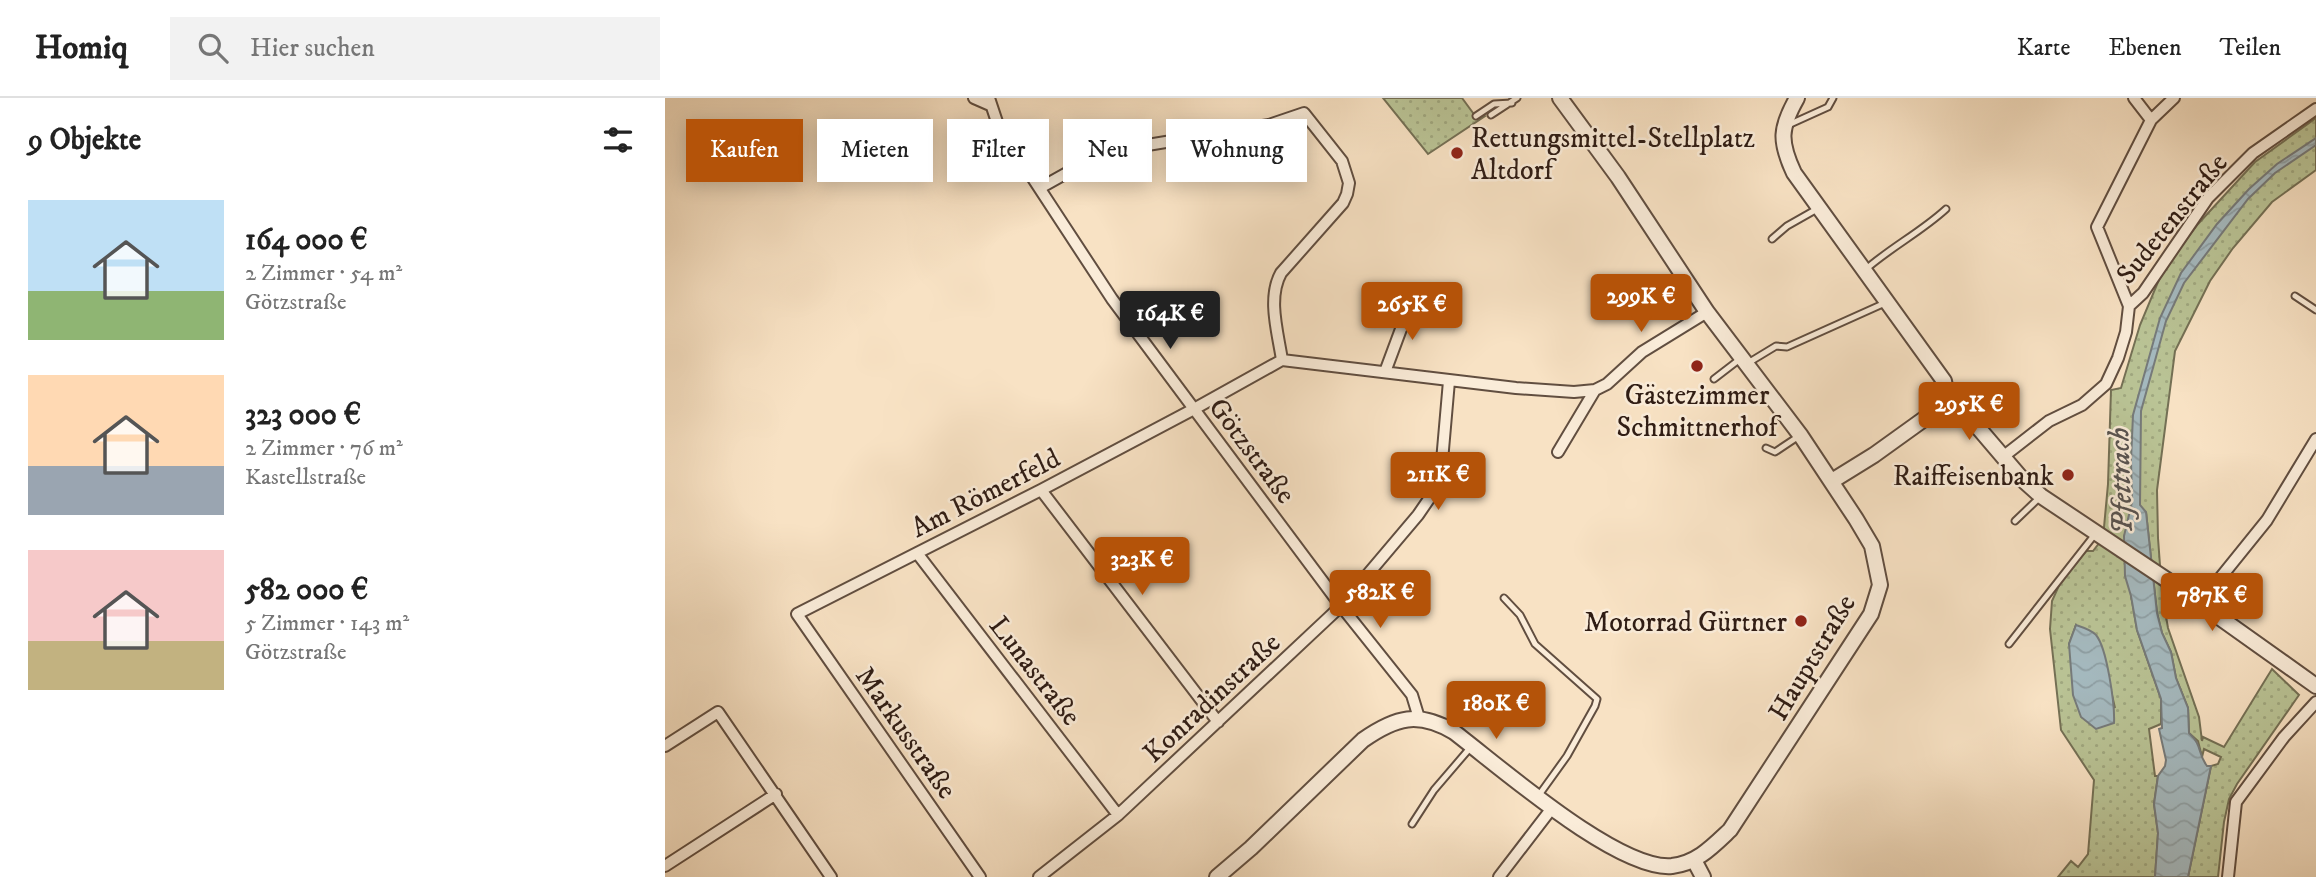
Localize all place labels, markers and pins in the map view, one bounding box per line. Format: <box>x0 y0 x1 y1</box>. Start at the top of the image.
place label: Rettungsmittel-Stellplatz Altdorf <box>1471 121 1755 188</box>
marker: Rettungsmittel-Stellplatz Altdorf <box>1449 145 1465 161</box>
pin: 299K € <box>1584 274 1698 334</box>
pin: 265K € <box>1355 282 1469 342</box>
pin: 164K € <box>1113 292 1227 351</box>
marker: Gästezimmer Schmittnerhof <box>1689 358 1705 374</box>
place label: Gästezimmer Schmittnerhof <box>1617 378 1782 445</box>
pin: 295K € <box>1912 382 2026 442</box>
pin: 211K € <box>1381 452 1495 512</box>
place label: Raiffeisenbank <box>1893 459 2054 494</box>
marker: Raiffeisenbank <box>2060 467 2076 483</box>
pin: 323K € <box>1085 538 1199 597</box>
pin: 582K € <box>1323 570 1437 630</box>
pin: 787K € <box>2155 574 2269 633</box>
place label: Motorrad Gürtner <box>1584 605 1788 640</box>
marker: Motorrad Gürtner <box>1793 613 1809 629</box>
pin: 180K € <box>1439 682 1553 741</box>

